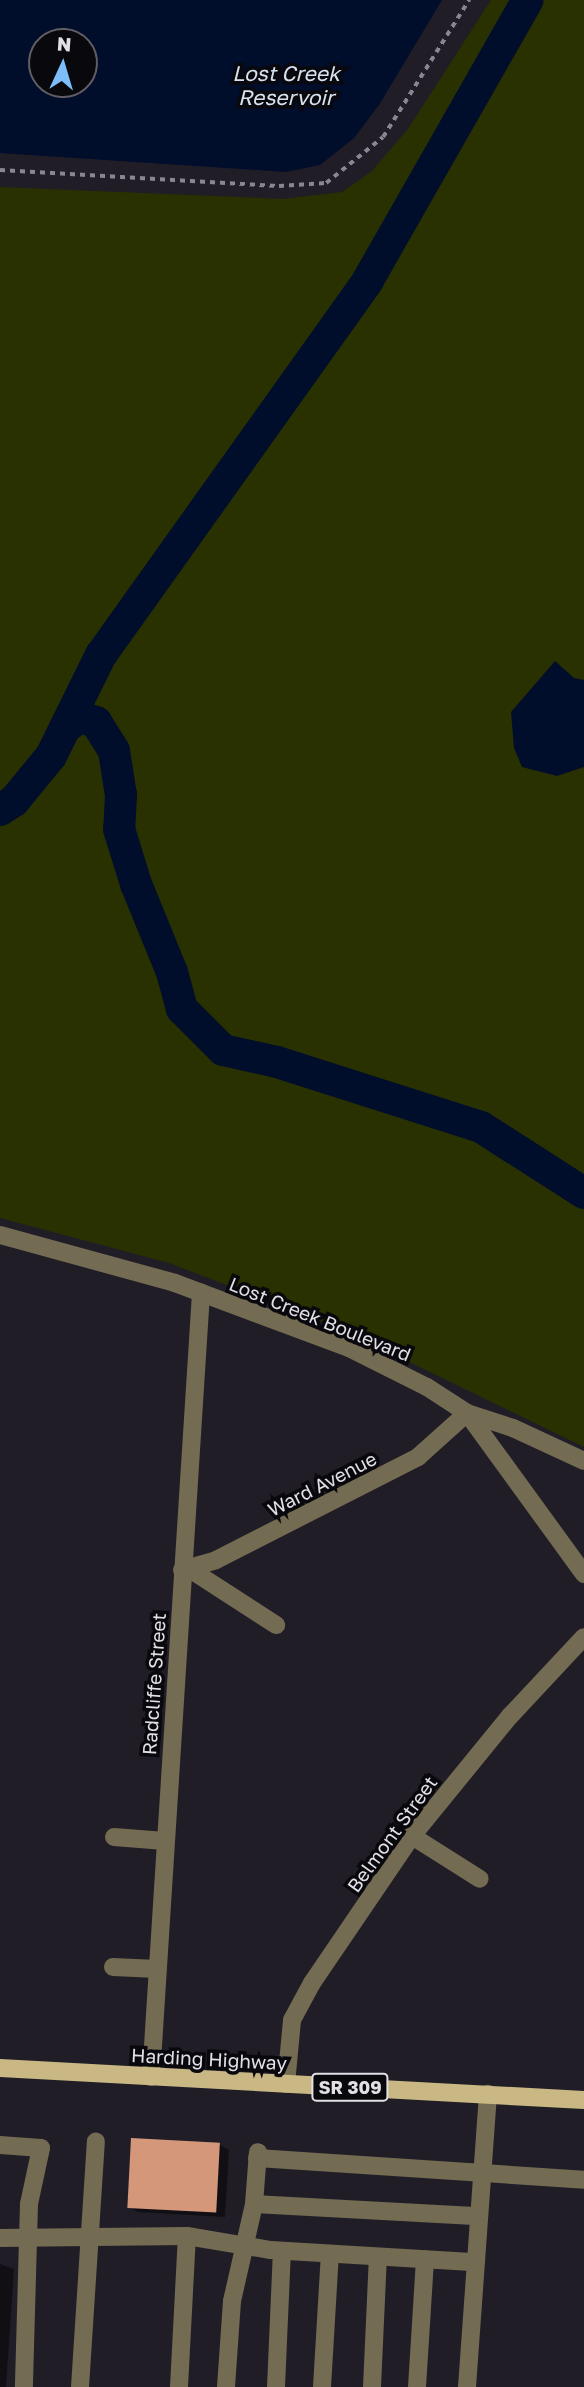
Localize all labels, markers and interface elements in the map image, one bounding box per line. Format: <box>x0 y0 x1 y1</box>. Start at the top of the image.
north arrow <box>28 28 98 98</box>
text: N <box>56 32 72 56</box>
water label: Lost Creek Reservoir <box>232 60 340 110</box>
street label: Lost Creek Boulevard <box>226 1272 414 1366</box>
street label: Ward Avenue <box>264 1447 380 1521</box>
street label: Radcliffe Street <box>138 1612 170 1756</box>
street label: Belmont Street <box>342 1771 442 1897</box>
street label: Harding Highway <box>131 2044 287 2074</box>
road number: SR 309 <box>310 2073 390 2102</box>

